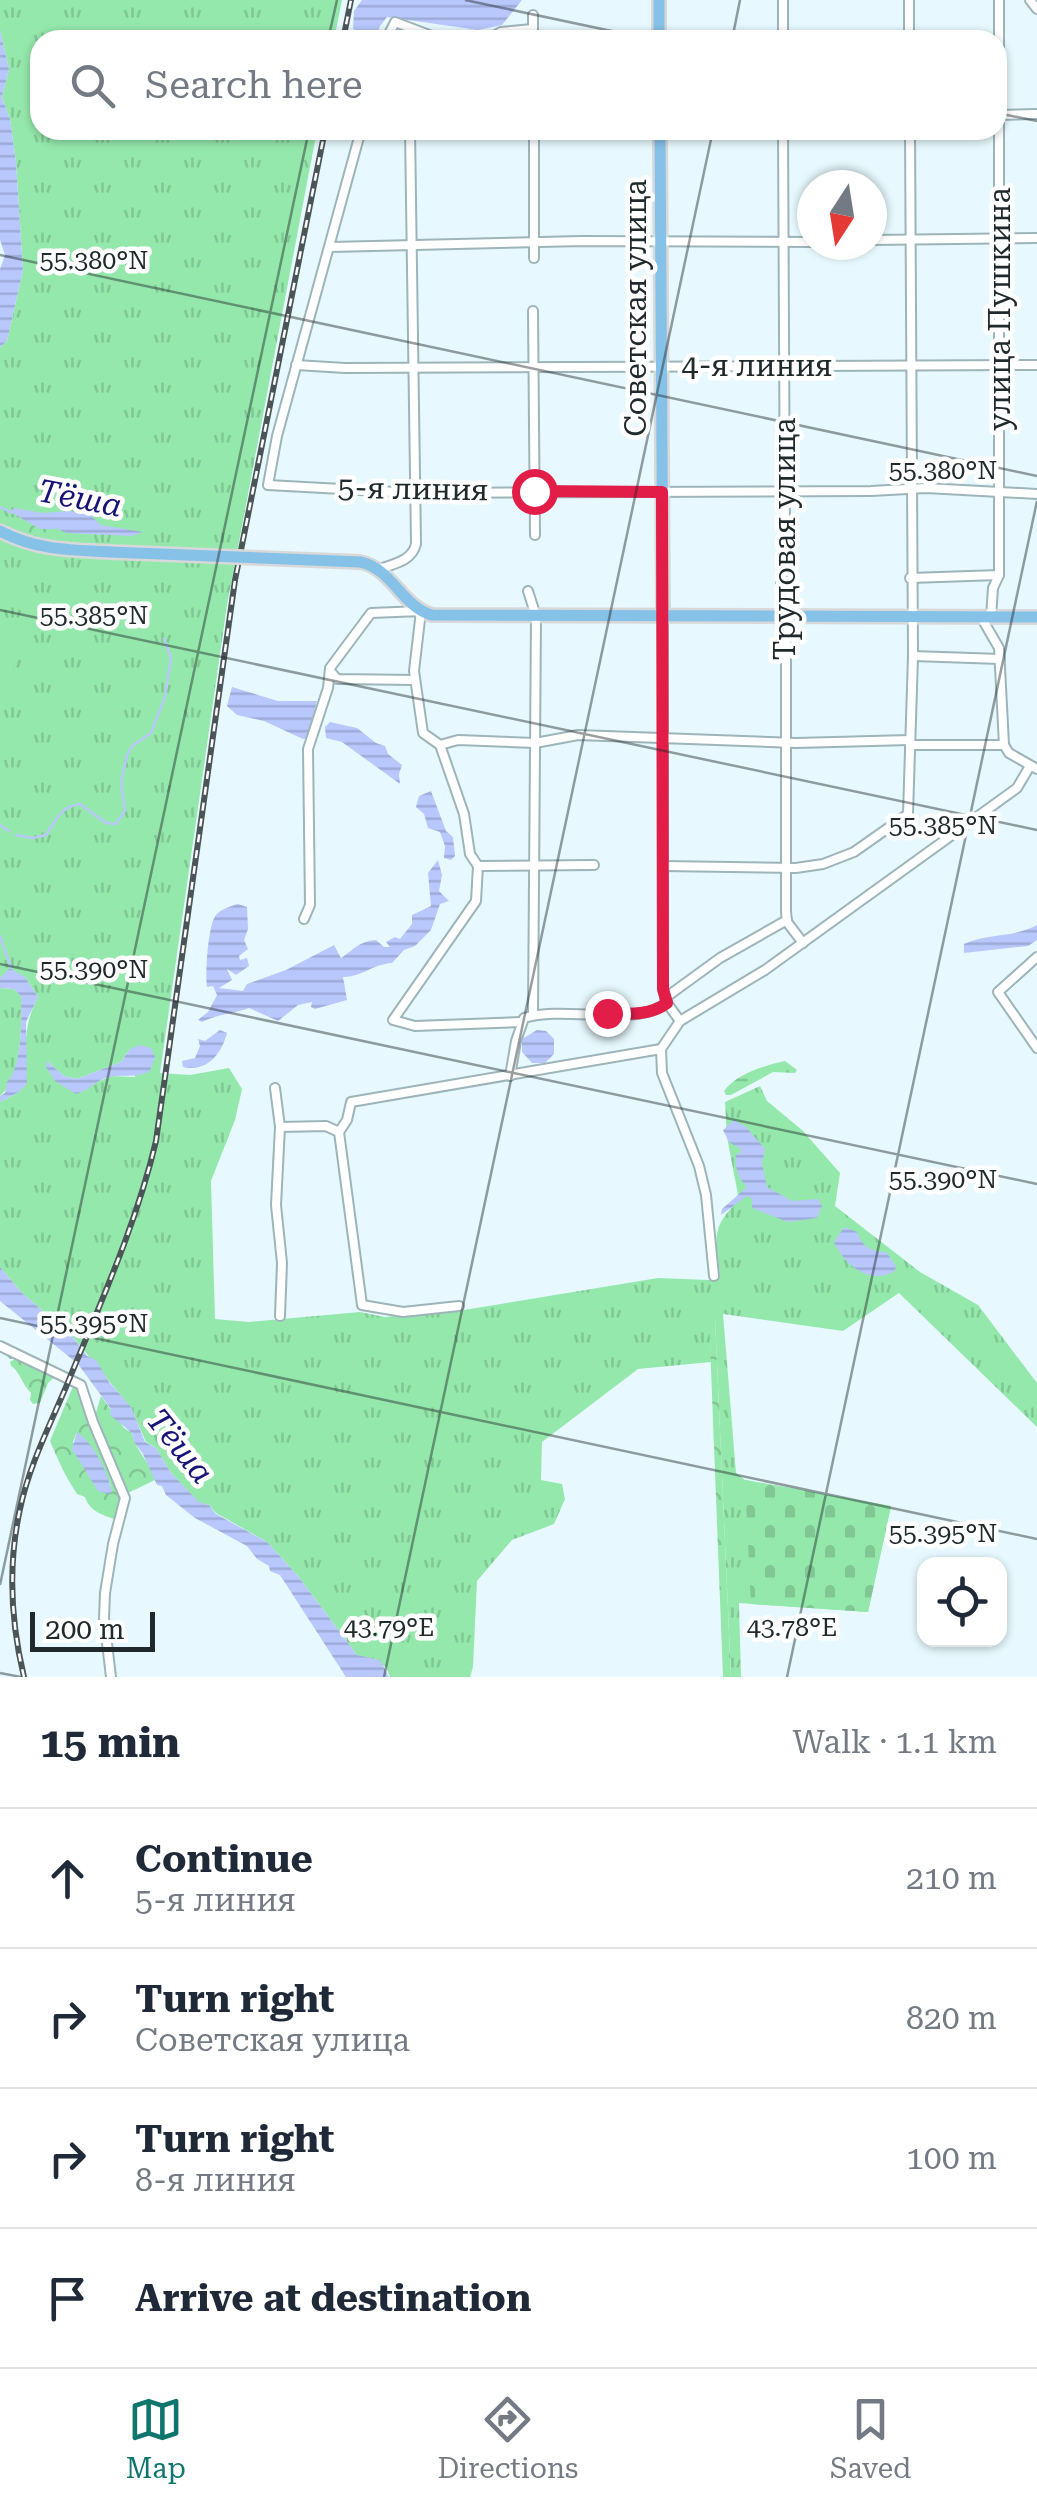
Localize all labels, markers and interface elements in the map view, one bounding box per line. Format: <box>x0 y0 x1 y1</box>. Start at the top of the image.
search box <box>30 30 1007 140</box>
icon: search <box>65 58 120 113</box>
text: Search here <box>145 63 363 107</box>
north arrow <box>797 170 887 260</box>
street label: Советская улица <box>618 179 653 437</box>
street label: улица Пушкина <box>982 187 1017 431</box>
text: 55.380°N <box>40 246 148 275</box>
street label: 4-я линия <box>682 348 832 383</box>
street label: Трудовая улица <box>767 418 802 660</box>
text: 55.380°N <box>889 456 997 485</box>
route start <box>512 469 558 515</box>
street label: 5-я линия <box>337 470 489 507</box>
water label: Тёша <box>35 471 125 525</box>
text: 55.385°N <box>40 601 148 630</box>
text: 55.385°N <box>889 811 997 840</box>
text: 55.390°N <box>40 955 148 984</box>
route end <box>585 991 631 1037</box>
text: 55.390°N <box>889 1165 997 1194</box>
text: 55.395°N <box>40 1309 148 1338</box>
water label: Тёша <box>139 1401 221 1491</box>
text: 55.395°N <box>889 1519 997 1548</box>
map controls <box>917 1557 1007 1647</box>
button: locate <box>917 1557 1007 1647</box>
scale bar <box>30 1607 155 1652</box>
text: 200 m <box>45 1613 125 1646</box>
text: 43.79°E <box>344 1613 434 1642</box>
text: 43.78°E <box>747 1613 837 1642</box>
text: 15 min <box>40 1718 180 1767</box>
text: Walk · 1.1 km <box>792 1723 997 1761</box>
text: Continue <box>135 1837 313 1881</box>
icon: ahead <box>40 1851 95 1906</box>
text: 210 m <box>906 1859 997 1897</box>
text: 5-я линия <box>135 1881 296 1919</box>
text: Turn right <box>135 1977 334 2021</box>
icon: right <box>40 1991 95 2046</box>
text: 820 m <box>906 1999 997 2037</box>
text: Советская улица <box>135 2021 410 2059</box>
text: Turn right <box>135 2117 334 2161</box>
icon: right <box>40 2131 95 2186</box>
text: 100 m <box>906 2139 997 2177</box>
text: 8-я линия <box>135 2161 296 2199</box>
icon: arrive <box>40 2271 95 2326</box>
text: Arrive at destination <box>135 2276 531 2320</box>
tab: Map <box>126 2392 186 2485</box>
tab: Directions <box>437 2392 578 2485</box>
tab: Saved <box>830 2392 911 2485</box>

